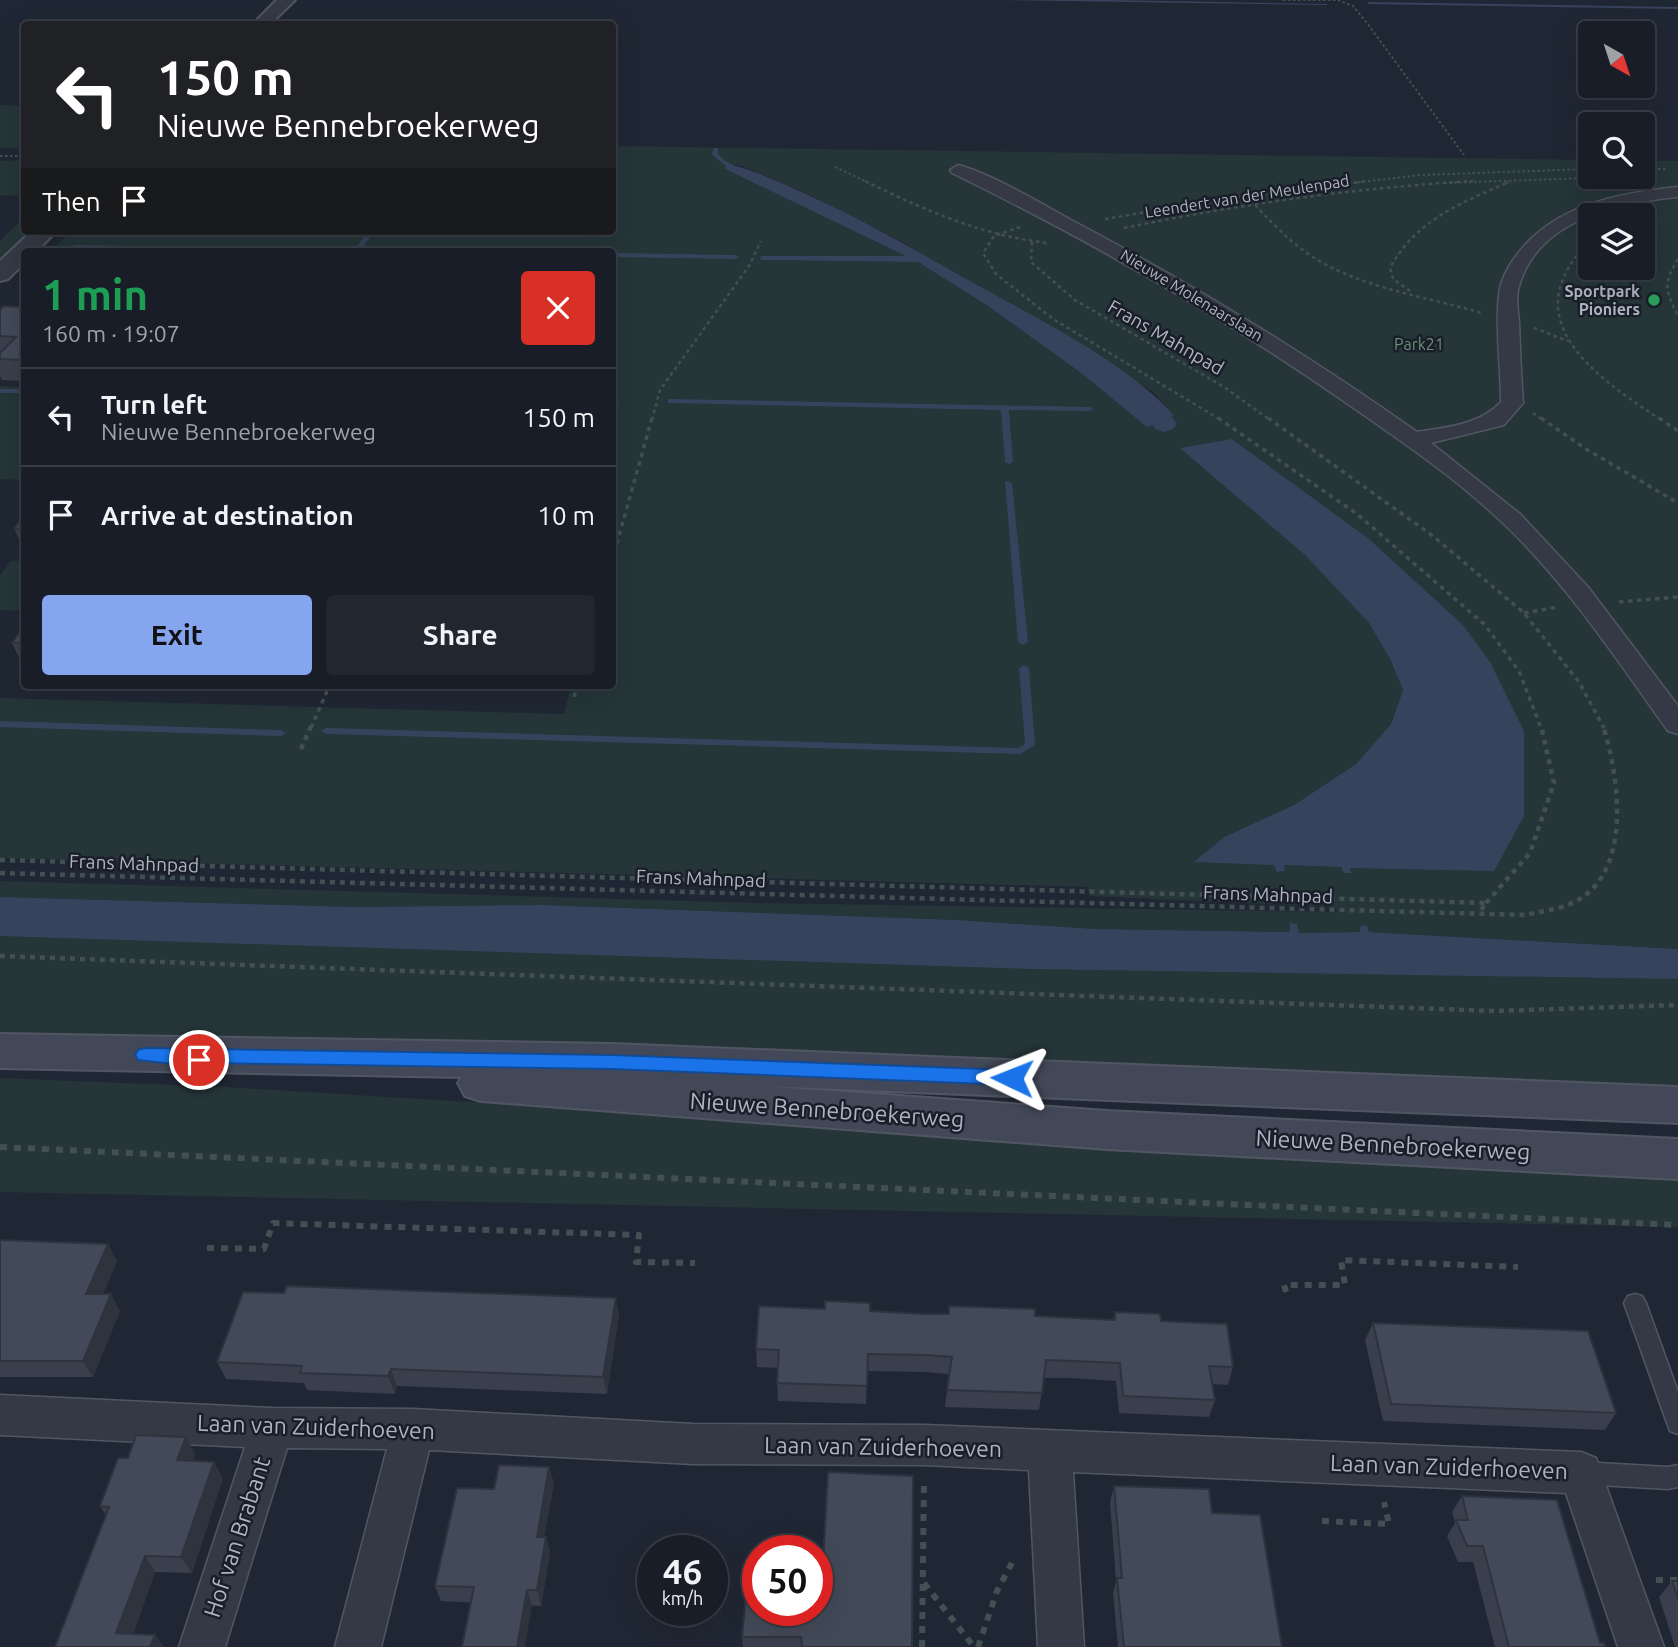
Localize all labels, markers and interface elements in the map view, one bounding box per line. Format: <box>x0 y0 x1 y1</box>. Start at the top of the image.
north arrow <box>1578 21 1656 98</box>
map controls <box>1578 21 1655 280</box>
icon: left <box>42 49 133 140</box>
text: 150 m <box>157 49 294 104</box>
text: Nieuwe Bennebroekerweg <box>157 107 540 143</box>
button: search <box>1578 112 1655 189</box>
street label: Leendert van der Meulenpad <box>1143 171 1351 221</box>
icon: arrive <box>115 182 153 220</box>
text: Then <box>42 187 101 216</box>
button: layers <box>1578 203 1655 280</box>
street label: Nieuwe Molenaarslaan <box>1118 245 1266 345</box>
text: 1 min <box>42 271 148 318</box>
button: close <box>521 271 595 345</box>
place label: Sportpark Pioniers <box>1564 282 1640 318</box>
marker: Sportpark Pioniers <box>1646 292 1662 308</box>
street label: Frans Mahnpad <box>1104 295 1228 379</box>
text: 160 m · 19:07 <box>42 321 180 346</box>
park label: Park21 <box>1394 335 1444 353</box>
text: Turn left <box>101 390 207 419</box>
icon: left <box>42 398 80 436</box>
text: 150 m <box>523 403 595 432</box>
text: Nieuwe Bennebroekerweg <box>101 419 376 444</box>
icon: arrive <box>42 496 80 534</box>
text: Arrive at destination <box>101 501 354 530</box>
text: 10 m <box>537 501 595 530</box>
button: Exit <box>42 595 312 675</box>
button: Share <box>326 595 595 675</box>
street label: Frans Mahnpad <box>69 850 199 876</box>
street label: Frans Mahnpad <box>636 865 766 891</box>
street label: Frans Mahnpad <box>1203 881 1333 907</box>
pin <box>169 1030 229 1090</box>
icon: arrive <box>180 1041 218 1079</box>
position arrow <box>975 1041 1049 1115</box>
street label: Nieuwe Bennebroekerweg <box>689 1087 965 1132</box>
street label: Nieuwe Bennebroekerweg <box>1255 1125 1531 1164</box>
street label: Laan van Zuiderhoeven <box>197 1410 435 1443</box>
street label: Laan van Zuiderhoeven <box>764 1432 1002 1461</box>
street label: Laan van Zuiderhoeven <box>1330 1450 1568 1483</box>
street label: Hof van Brabant <box>199 1453 274 1620</box>
speed limit sign: 50 <box>742 1535 833 1626</box>
text: 46 <box>663 1551 702 1591</box>
text: km/h <box>662 1588 703 1608</box>

